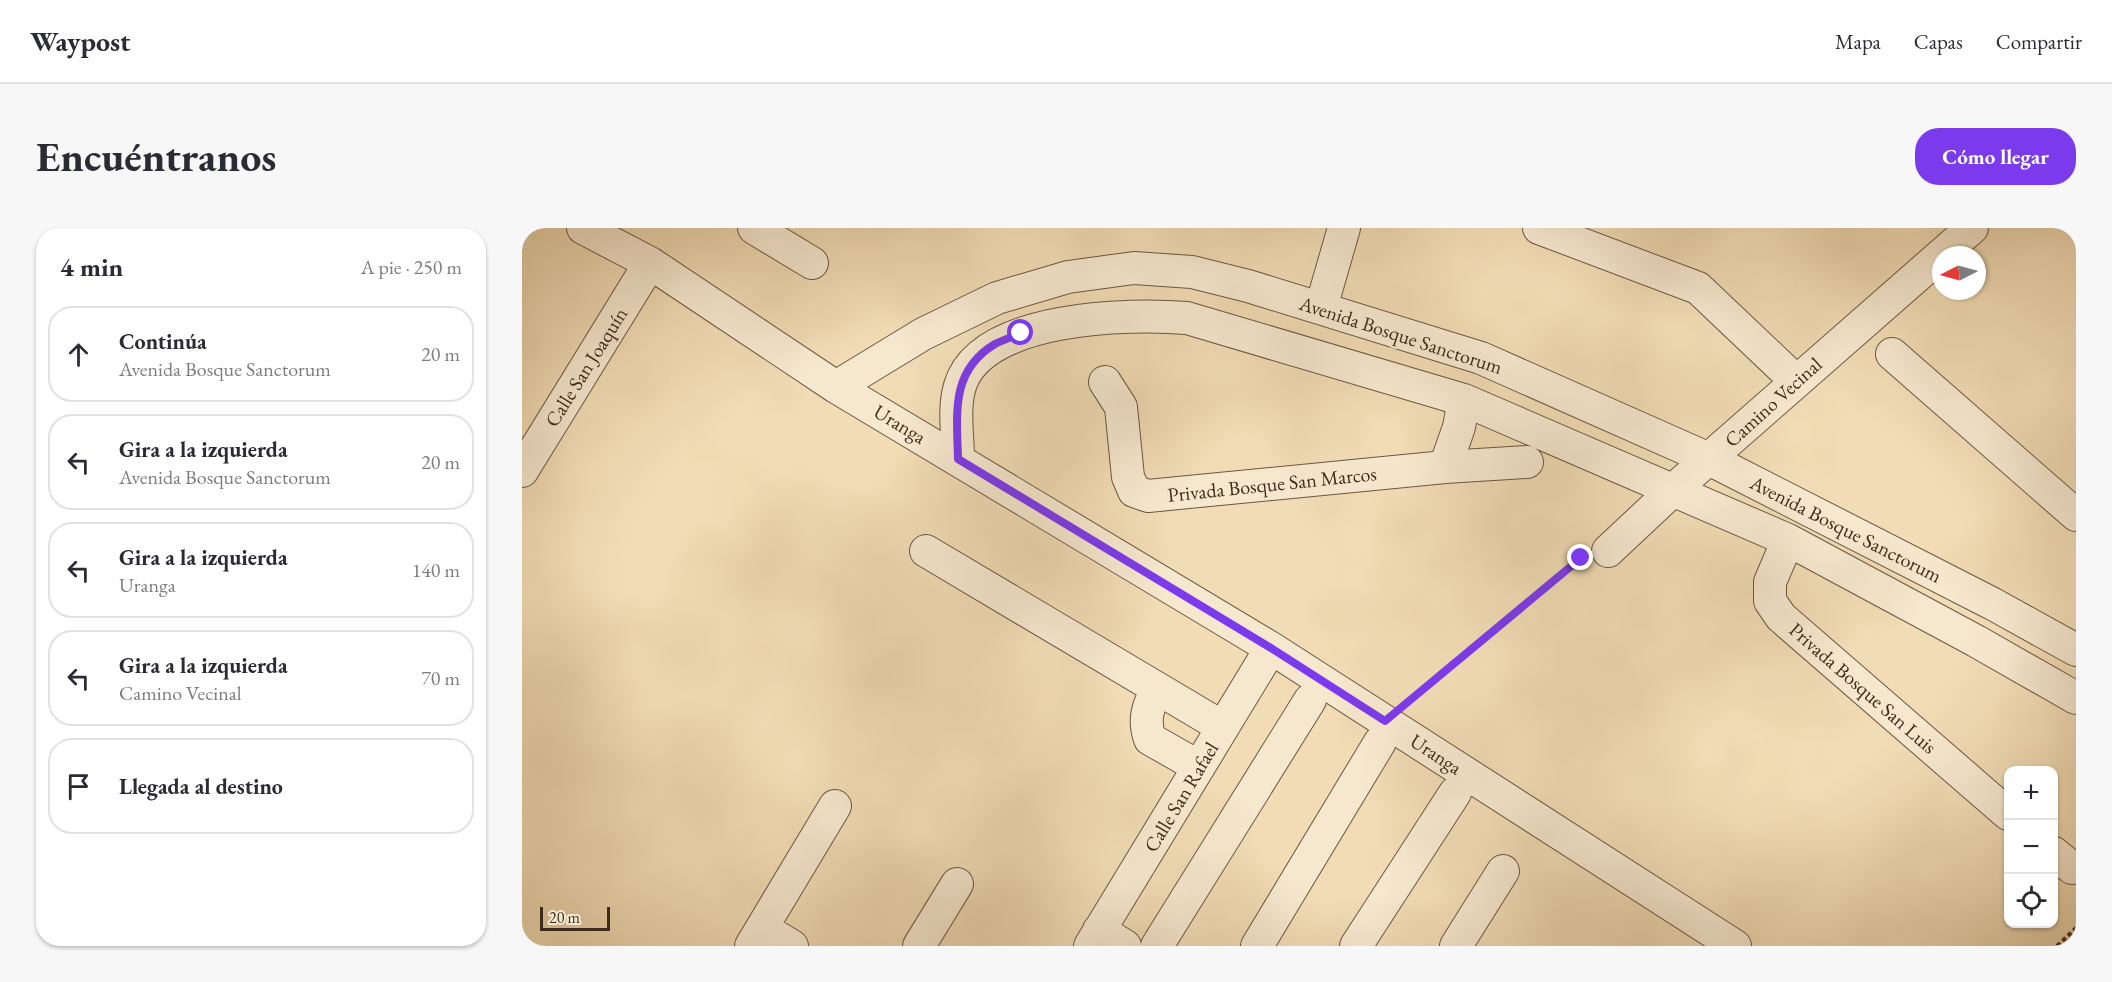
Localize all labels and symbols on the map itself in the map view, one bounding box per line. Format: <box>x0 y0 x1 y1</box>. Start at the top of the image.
north arrow <box>1932 246 1986 300</box>
street label: Avenida Bosque Sanctorum <box>1295 290 1506 380</box>
street label: Calle San Joaquín <box>539 302 633 432</box>
route start <box>1007 319 1033 345</box>
street label: Camino Vecinal <box>1719 351 1827 453</box>
street label: Uranga <box>869 398 931 450</box>
street label: Privada Bosque San Marcos <box>1166 460 1378 508</box>
street label: Avenida Bosque Sanctorum <box>1745 469 1947 589</box>
route end <box>1567 544 1593 570</box>
street label: Privada Bosque San Luis <box>1784 617 1942 759</box>
street label: Uranga <box>1405 728 1467 780</box>
street label: Calle San Rafael <box>1138 737 1224 857</box>
scale bar <box>540 904 610 932</box>

